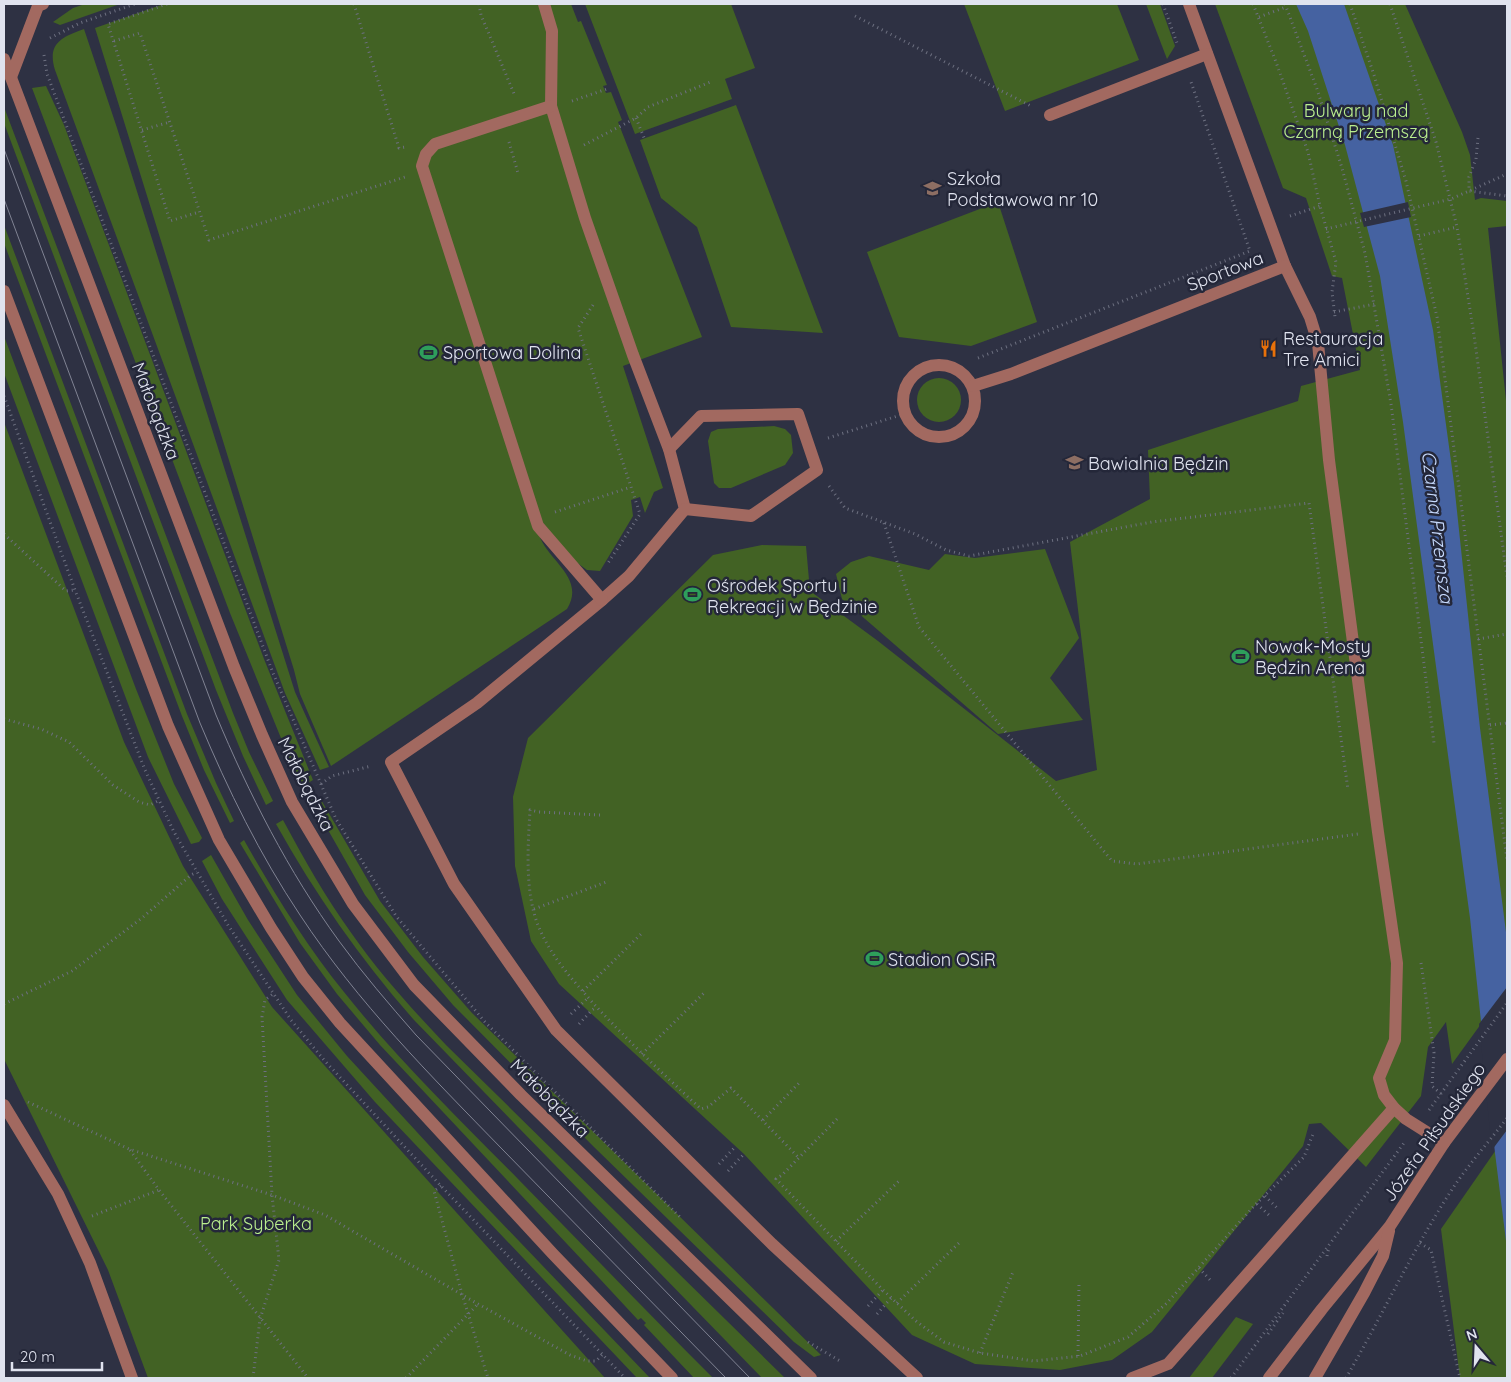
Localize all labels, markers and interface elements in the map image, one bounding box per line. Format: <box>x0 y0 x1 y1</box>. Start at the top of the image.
park label: Bulwary nad Czarną Przemszą <box>1283 99 1429 143</box>
place label: Szkoła Podstawowa nr 10 <box>947 167 1098 211</box>
school or university icon: Szkoła Podstawowa nr 10 <box>923 178 943 198</box>
street label: Sportowa <box>1183 246 1267 296</box>
place label: Restauracja Tre Amici <box>1283 327 1383 371</box>
restaurant icon: Restauracja Tre Amici <box>1259 338 1279 358</box>
place label: Sportowa Dolina <box>443 341 581 364</box>
sports icon: Sportowa Dolina <box>419 342 439 362</box>
street label: Małobądzka <box>127 359 185 463</box>
water label: Czarna Przemsza <box>1417 450 1459 606</box>
place label: Bawialnia Będzin <box>1088 452 1229 475</box>
school or university icon: Bawialnia Będzin <box>1064 453 1084 473</box>
place label: Ośrodek Sportu i Rekreacji w Będzinie <box>707 574 878 618</box>
sports icon: Ośrodek Sportu i Rekreacji w Będzinie <box>683 585 703 605</box>
place label: Nowak-Mosty Będzin Arena <box>1255 635 1371 679</box>
sports icon: Nowak-Mosty Będzin Arena <box>1231 646 1251 666</box>
street label: Małobądzka <box>272 733 340 835</box>
place label: Stadion OSiR <box>888 948 996 971</box>
sports icon: Stadion OSiR <box>864 949 884 969</box>
street label: Małobądzka <box>506 1054 594 1142</box>
street label: Józefa Piłsudskiego <box>1378 1058 1490 1206</box>
park label: Park Syberka <box>200 1212 312 1235</box>
north arrow <box>1451 1322 1501 1372</box>
text: N <box>1464 1325 1480 1345</box>
scale bar <box>12 1340 102 1372</box>
text: 20 m <box>20 1347 55 1366</box>

